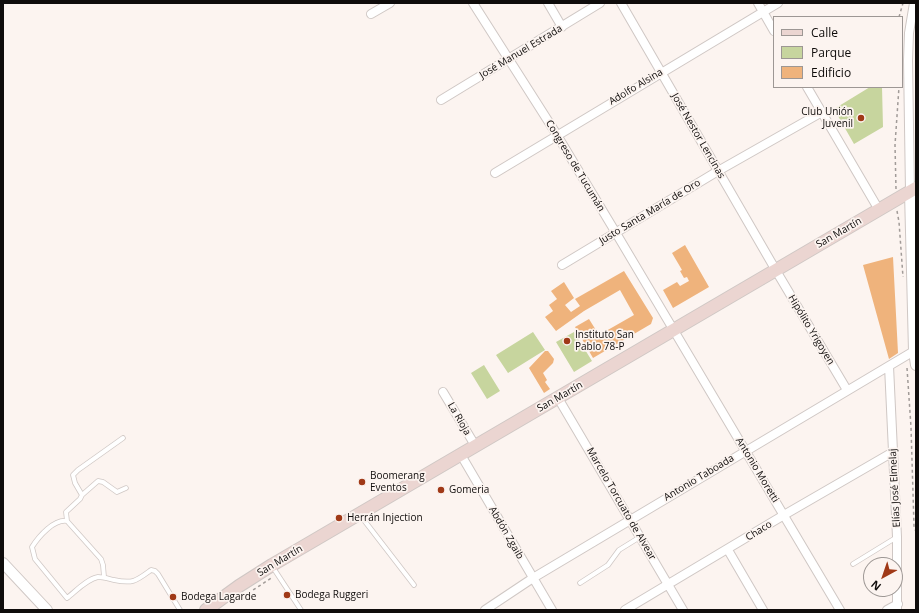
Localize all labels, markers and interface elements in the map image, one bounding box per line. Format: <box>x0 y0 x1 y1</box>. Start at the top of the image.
legend <box>773 16 903 88</box>
street label: José Manuel Estrada <box>477 23 565 81</box>
text: Calle <box>811 24 838 41</box>
text: Parque <box>811 44 851 61</box>
text: Edificio <box>811 64 851 81</box>
street label: Adolfo Alsina <box>607 66 665 108</box>
street label: José Nestor Lencinas <box>669 91 727 181</box>
place label: Club Unión Juvenil <box>801 106 853 130</box>
marker: Club Unión Juvenil <box>856 113 866 123</box>
street label: Congreso de Tucumán <box>543 118 607 214</box>
street label: Justo Santa María de Oro <box>597 177 703 247</box>
street label: San Martín <box>814 215 864 251</box>
street label: Hipólito Yrigoyen <box>785 293 837 367</box>
place label: Instituto San Pablo 78-P <box>575 329 634 352</box>
marker: Instituto San Pablo 78-P <box>562 336 572 346</box>
street label: San Martín <box>535 379 585 415</box>
street label: La Rioja <box>445 400 473 438</box>
street label: Antonio Moretti <box>733 435 781 505</box>
street label: Marcelo Torcuato de Alvear <box>584 446 658 562</box>
street label: Elías José Elmelaj <box>887 448 903 528</box>
street label: Antonio Taboada <box>662 452 736 504</box>
place label: Boomerang Eventos <box>370 470 425 494</box>
marker: Boomerang Eventos <box>357 477 367 487</box>
place label: Gomeria <box>449 484 489 496</box>
marker: Gomeria <box>436 485 446 495</box>
street label: Abdón Zgaib <box>486 505 526 561</box>
place label: Herrán Injection <box>347 512 423 524</box>
marker: Herrán Injection <box>334 513 344 523</box>
street label: Chaco <box>744 518 774 544</box>
street label: San Martín <box>255 543 305 579</box>
north arrow <box>863 557 903 597</box>
text: N <box>867 577 884 594</box>
place label: Bodega Ruggeri <box>295 589 368 601</box>
marker: Bodega Ruggeri <box>282 590 292 600</box>
place label: Bodega Lagarde <box>181 591 256 603</box>
marker: Bodega Lagarde <box>168 592 178 602</box>

